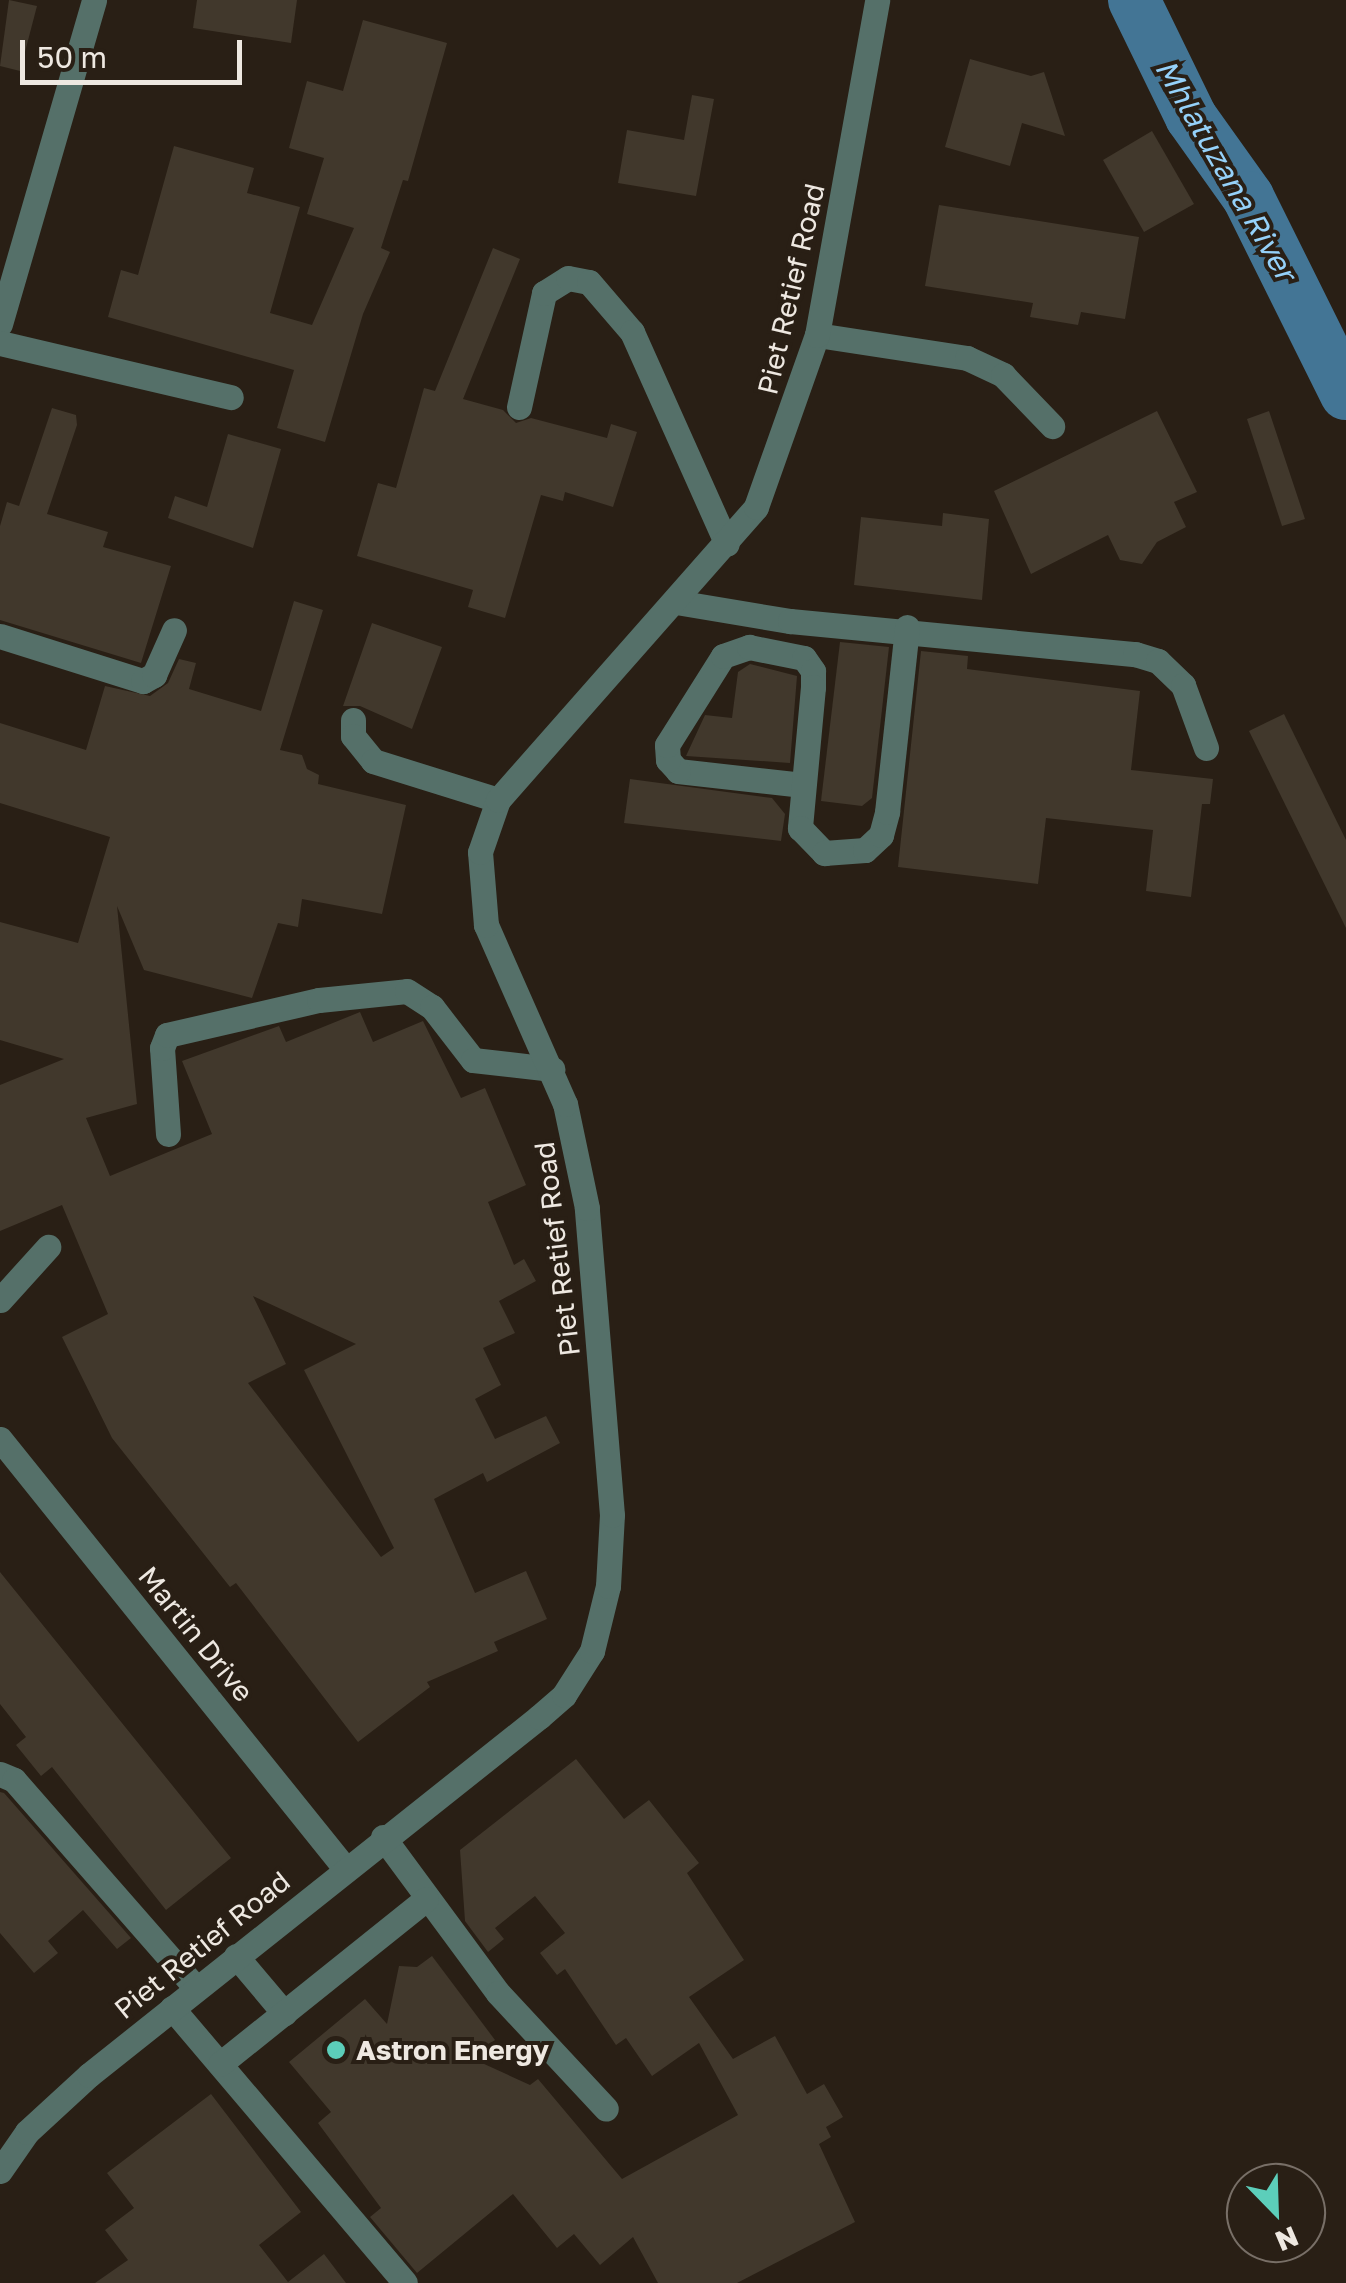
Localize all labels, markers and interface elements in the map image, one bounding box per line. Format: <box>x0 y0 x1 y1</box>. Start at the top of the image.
scale bar <box>25 20 248 82</box>
text: 50 m <box>37 39 107 75</box>
water label: Mhlatuzana River <box>1148 53 1304 287</box>
street label: Piet Retief Road <box>750 180 832 398</box>
street label: Piet Retief Road <box>527 1140 587 1358</box>
street label: Martin Drive <box>131 1560 261 1708</box>
street label: Piet Retief Road <box>108 1864 296 2026</box>
place label: Astron Energy <box>356 2033 549 2067</box>
marker: Astron Energy <box>325 2039 347 2061</box>
north arrow <box>1226 2163 1326 2263</box>
text: N <box>1271 2220 1303 2259</box>

